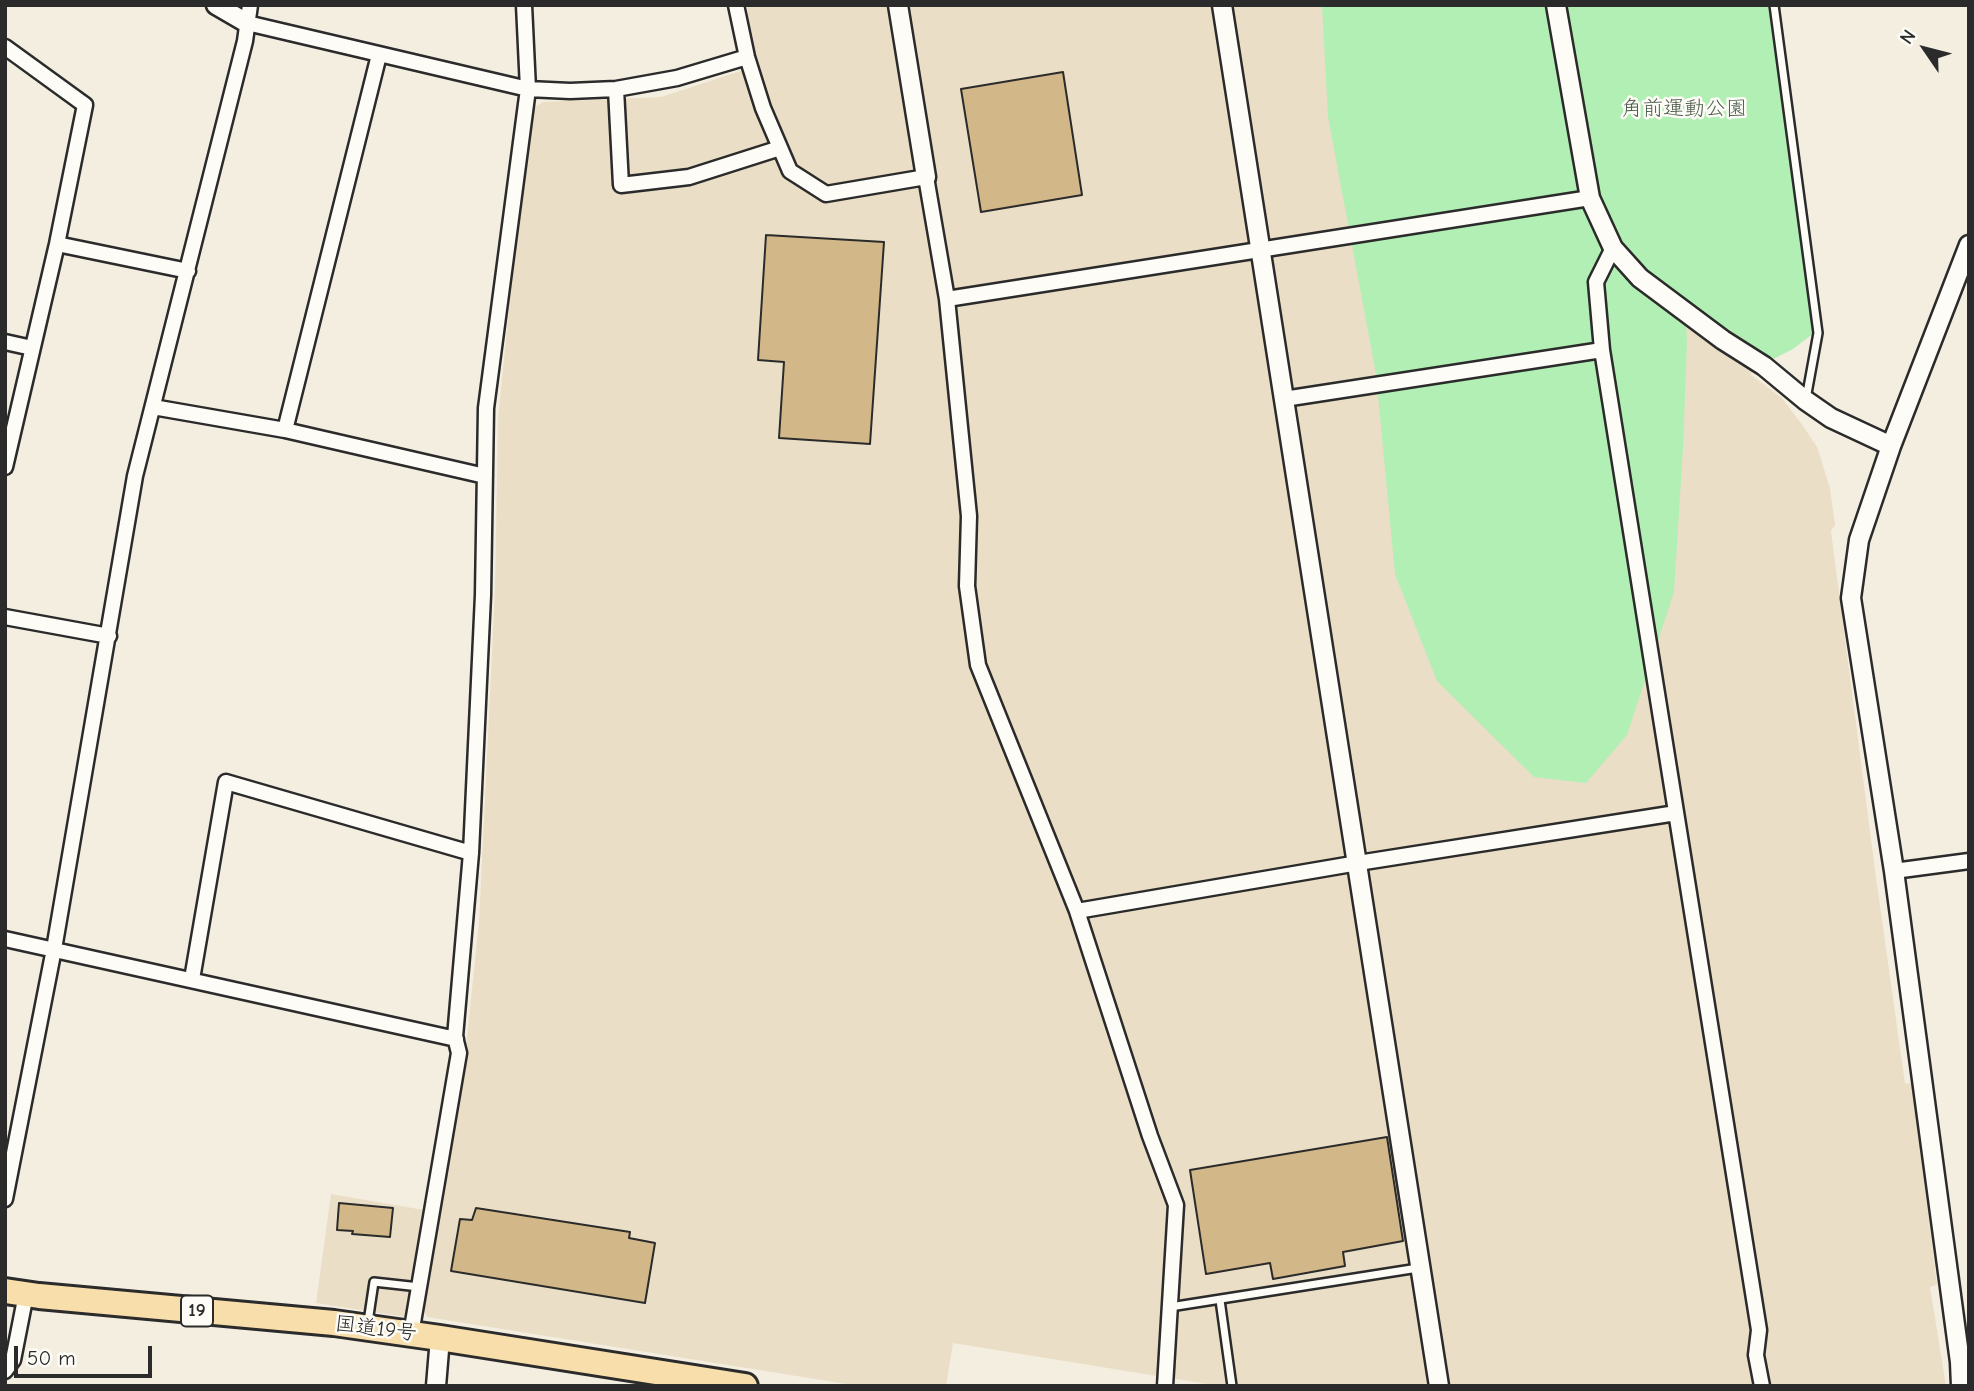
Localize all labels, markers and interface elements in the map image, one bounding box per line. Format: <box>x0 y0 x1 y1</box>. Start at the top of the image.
north arrow <box>1890 14 1960 84</box>
text: N <box>1895 26 1920 48</box>
park label: 角前運動公園 <box>1621 96 1747 122</box>
road number: 19 <box>181 1296 213 1326</box>
street label: 国道19号 <box>334 1311 418 1347</box>
scale bar <box>18 1332 156 1376</box>
text: 50 m <box>27 1346 76 1370</box>

